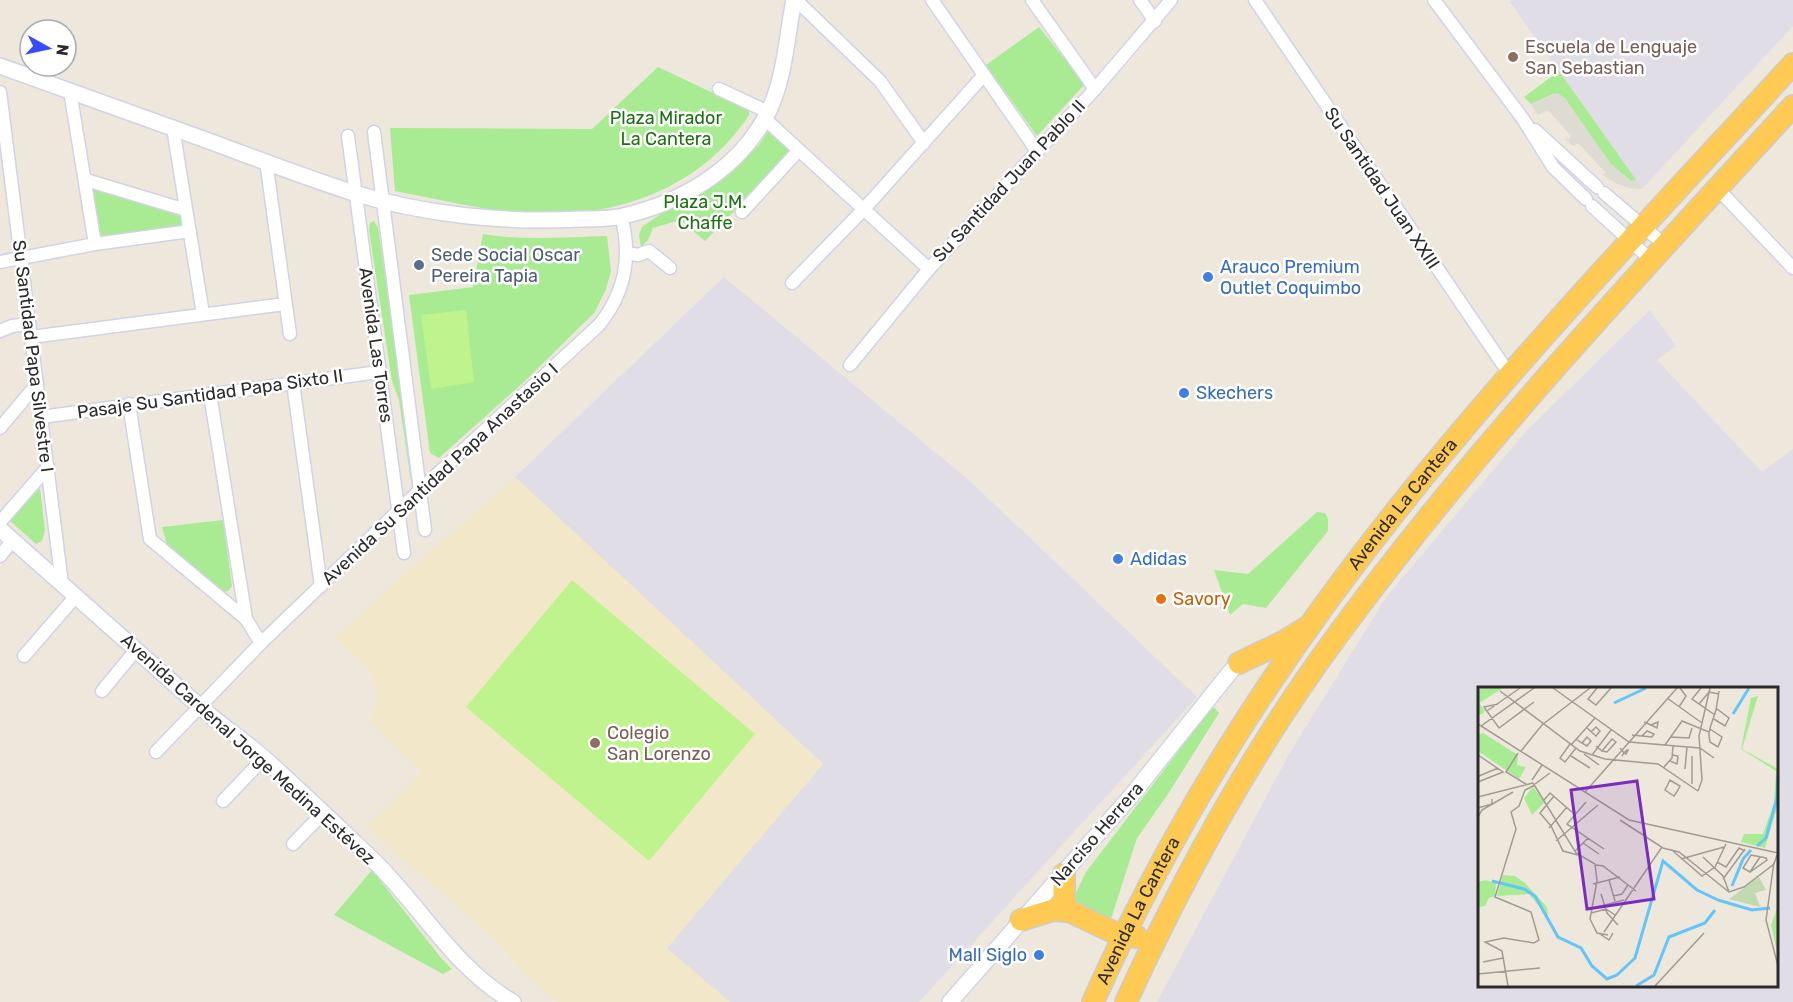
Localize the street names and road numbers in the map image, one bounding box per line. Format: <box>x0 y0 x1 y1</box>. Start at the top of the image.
street label: Su Santidad Juan Pablo II <box>928 95 1090 267</box>
street label: Su Santidad Juan XXIII <box>1320 103 1444 273</box>
street label: Su Santidad Papa Silvestre I <box>8 239 58 473</box>
street label: Avenida Las Torres <box>354 266 398 424</box>
street label: Avenida Su Santidad Papa Anastasio I <box>317 358 563 590</box>
street label: Pasaje Su Santidad Papa Sixto II <box>76 364 344 424</box>
street label: Avenida La Cantera <box>1343 434 1462 574</box>
street label: Avenida Cardenal Jorge Medina Estévez <box>116 629 380 869</box>
street label: Narciso Herrera <box>1046 778 1148 890</box>
street label: Avenida La Cantera <box>1092 833 1185 988</box>

